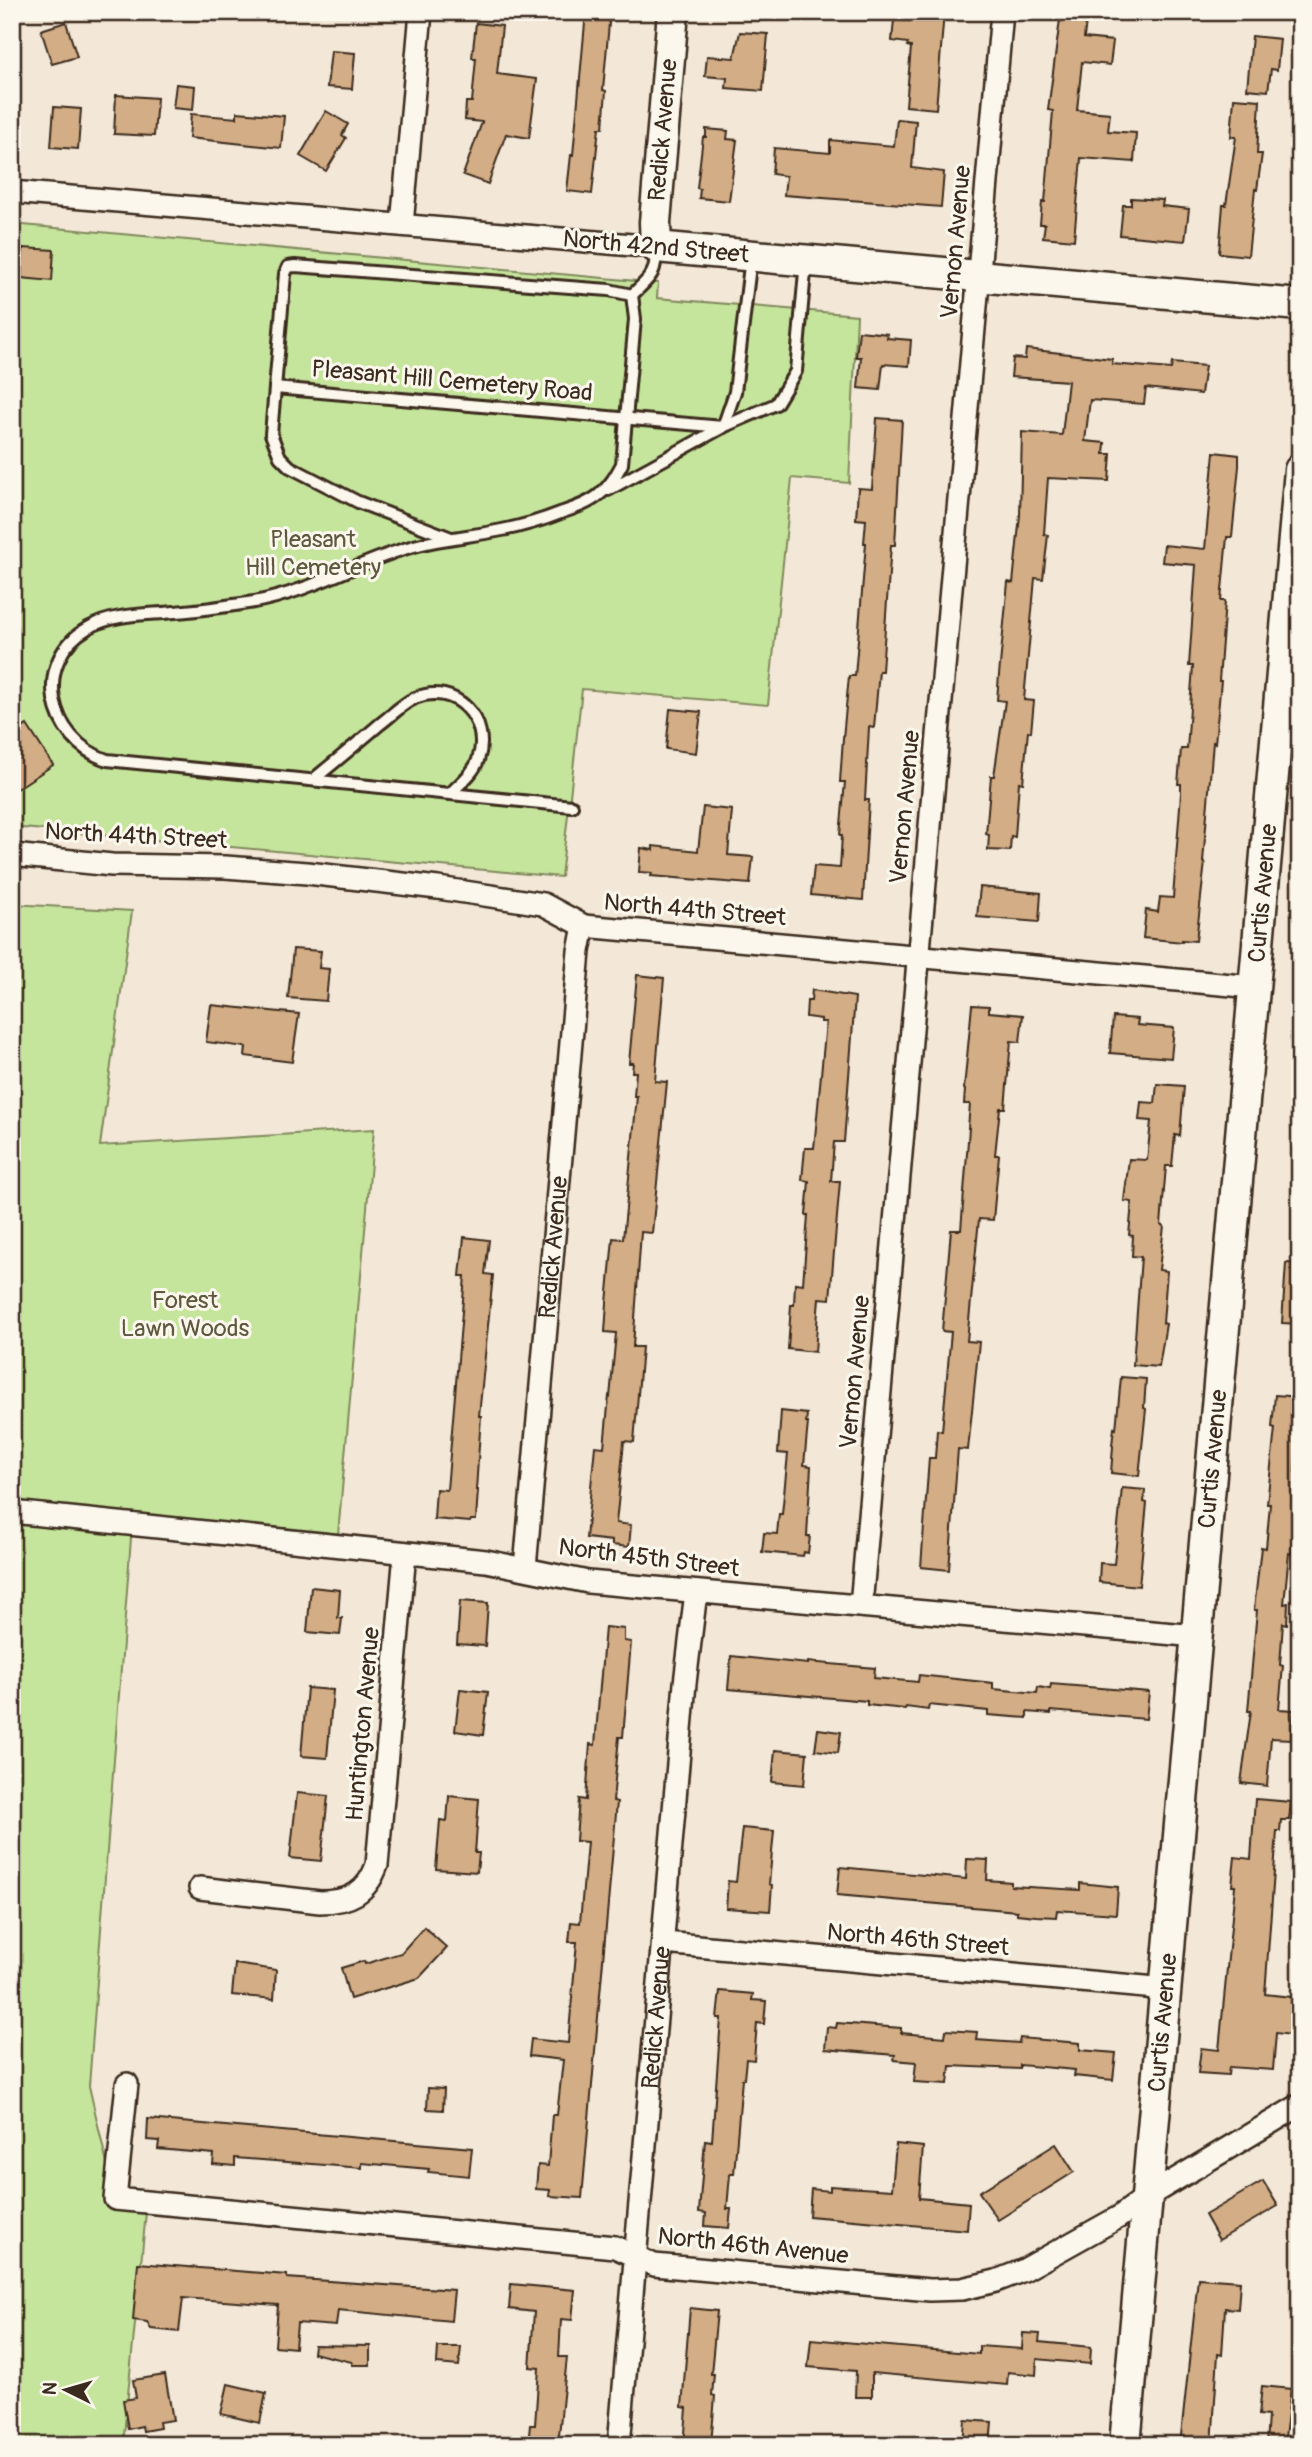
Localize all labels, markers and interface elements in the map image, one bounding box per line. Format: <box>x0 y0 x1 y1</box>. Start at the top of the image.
street label: Redick Avenue <box>642 57 684 202</box>
street label: Vernon Avenue <box>935 164 977 320</box>
street label: North 42nd Street <box>562 224 751 270</box>
street label: Pleasant Hill Cemetery Road <box>310 354 594 408</box>
park label: Pleasant Hill Cemetery <box>245 525 381 582</box>
street label: Vernon Avenue <box>884 729 926 885</box>
street label: North 44th Street <box>44 817 228 855</box>
street label: Curtis Avenue <box>1242 822 1283 964</box>
street label: North 44th Street <box>603 888 788 932</box>
street label: Redick Avenue <box>532 1175 574 1320</box>
park label: Forest Lawn Woods <box>121 1286 250 1343</box>
street label: Vernon Avenue <box>834 1294 876 1450</box>
street label: Curtis Avenue <box>1192 1388 1233 1529</box>
street label: North 45th Street <box>557 1533 741 1584</box>
street label: Huntington Avenue <box>340 1626 386 1822</box>
street label: North 46th Street <box>826 1918 1011 1962</box>
street label: Redick Avenue <box>635 1945 677 2090</box>
street label: Curtis Avenue <box>1142 1952 1183 2093</box>
street label: North 46th Avenue <box>656 2222 850 2270</box>
north arrow <box>32 2356 102 2426</box>
text: N <box>38 2381 63 2396</box>

